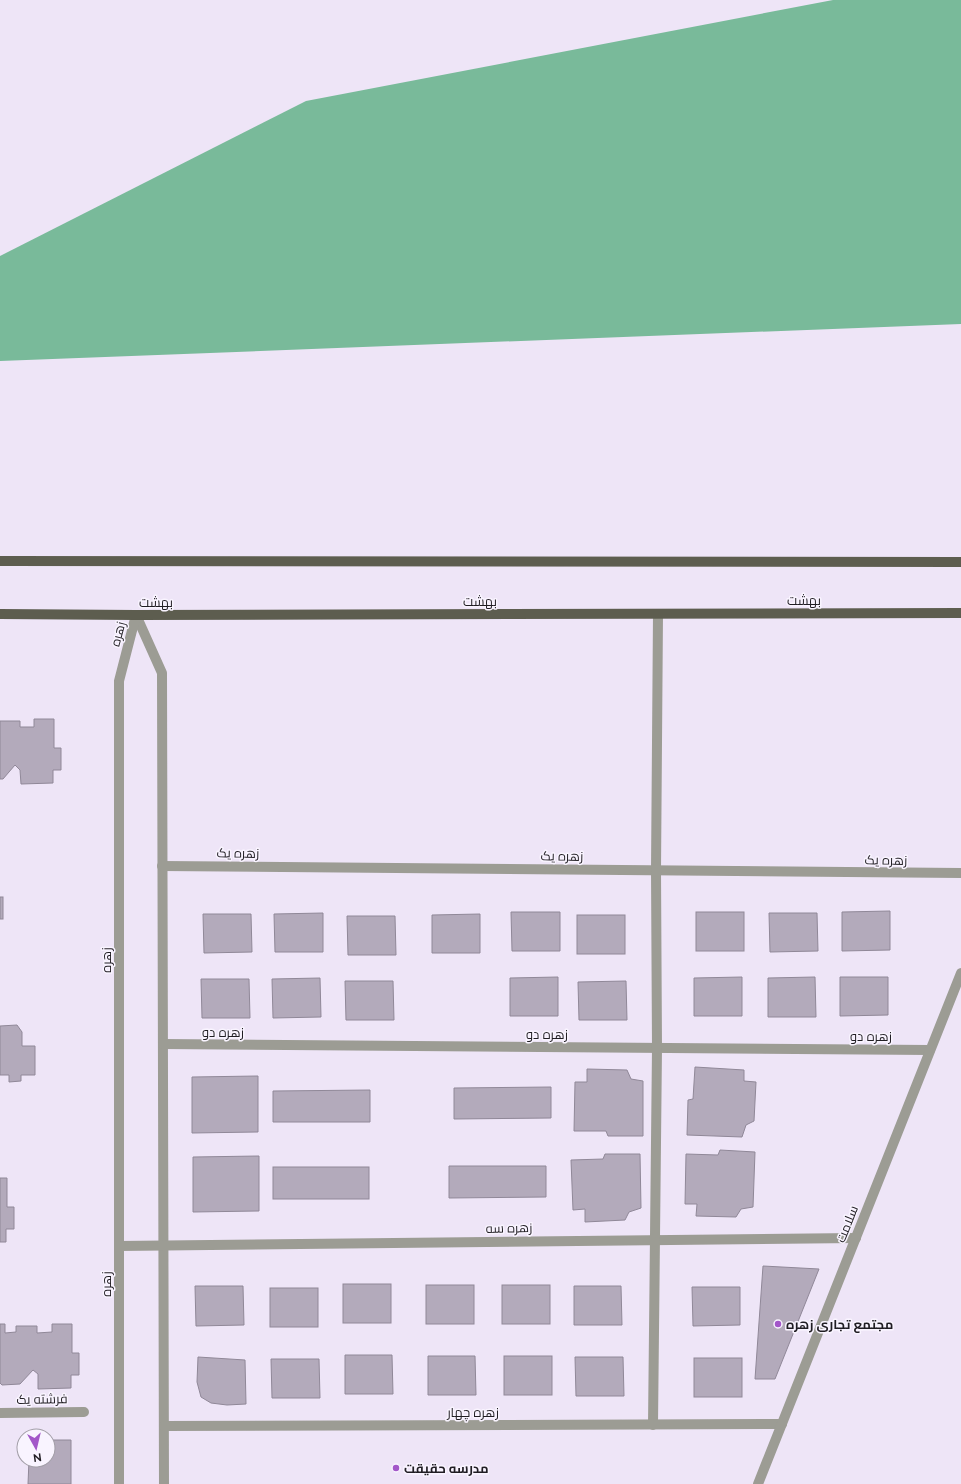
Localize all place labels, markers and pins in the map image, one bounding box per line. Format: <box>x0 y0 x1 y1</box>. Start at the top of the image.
place label: مجتمع تجاری زهره <box>786 1317 893 1333</box>
marker: مجتمع تجاری زهره <box>773 1319 783 1329</box>
place label: مدرسه حقیقت <box>404 1461 489 1476</box>
marker: مدرسه حقیقت <box>391 1463 401 1473</box>

